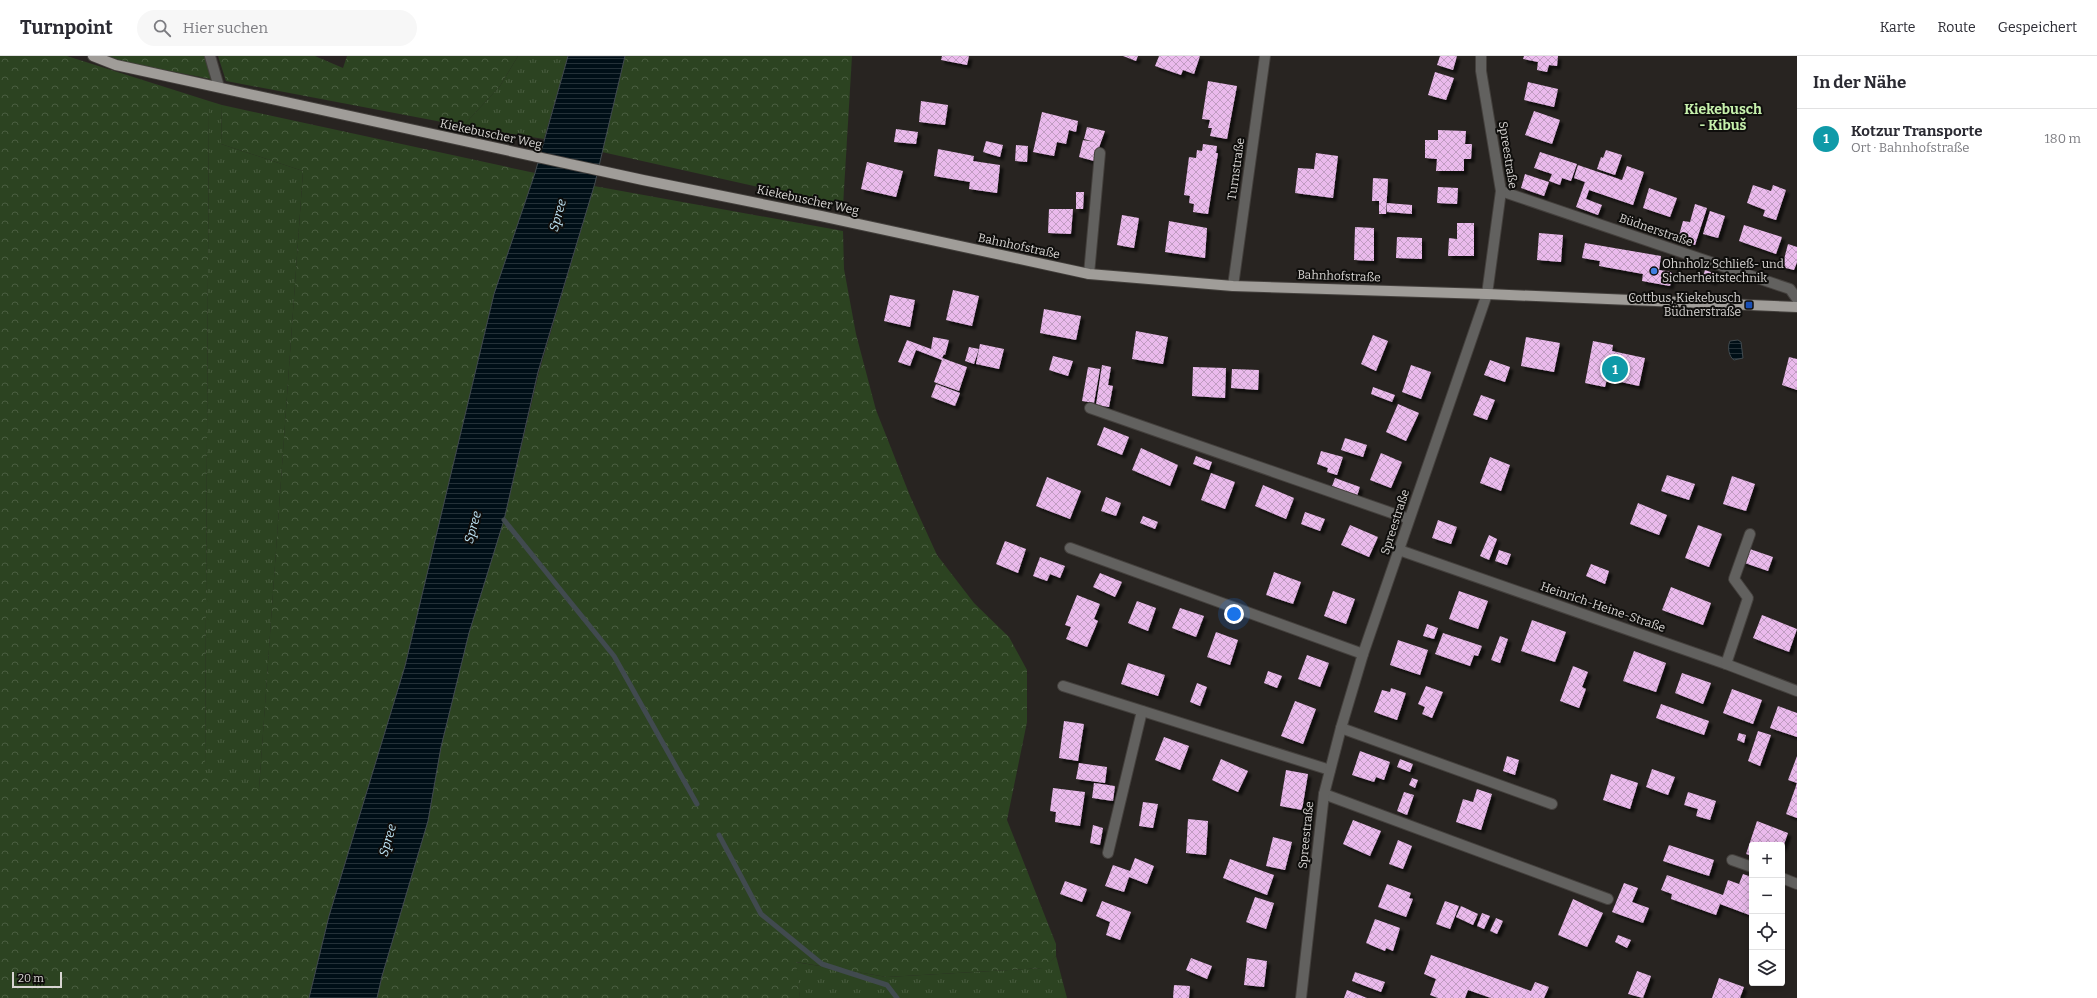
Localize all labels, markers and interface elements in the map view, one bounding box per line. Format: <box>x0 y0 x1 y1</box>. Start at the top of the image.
search box <box>137 10 417 46</box>
text: Turnpoint <box>20 16 113 39</box>
icon: search <box>151 17 173 39</box>
text: Hier suchen <box>183 19 268 37</box>
text: Karte <box>1880 19 1915 36</box>
text: Route <box>1937 19 1976 36</box>
text: Gespeichert <box>1998 19 2077 36</box>
text: In der Nähe <box>1813 72 1906 93</box>
district label: Kiekebusch - Kibuš <box>1684 101 1762 134</box>
street label: Kiekebuscher Weg <box>439 116 544 152</box>
street label: Spreestraße <box>1496 120 1520 190</box>
text: Kotzur Transporte <box>1851 122 1983 140</box>
text: 1 <box>1823 131 1829 146</box>
text: 180 m <box>2045 131 2081 146</box>
street label: Turnstraße <box>1225 137 1247 201</box>
text: Ort · Bahnhofstraße <box>1851 140 1969 155</box>
street label: Kiekebuscher Weg <box>756 182 861 218</box>
water label: Spree <box>546 197 569 233</box>
street label: Büdnerstraße <box>1617 211 1695 249</box>
street label: Bahnhofstraße <box>977 230 1061 262</box>
place label: Ohnholz Schließ- und Sicherheitstechnik <box>1662 257 1784 285</box>
marker: Ohnholz Schließ- und Sicherheitstechnik <box>1649 266 1659 276</box>
street label: Bahnhofstraße <box>1297 268 1381 284</box>
place label: Cottbus, Kiekebusch Büdnerstraße <box>1628 291 1742 319</box>
marker: Cottbus, Kiekebusch Büdnerstraße <box>1744 300 1754 310</box>
pin: 1 <box>1602 354 1628 384</box>
street label: Spreestraße <box>1378 488 1412 556</box>
water label: Spree <box>461 509 484 545</box>
street label: Heinrich-Heine-Straße <box>1539 579 1667 635</box>
your location <box>1224 604 1244 624</box>
street label: Spreestraße <box>1295 800 1317 870</box>
water label: Spree <box>376 822 399 858</box>
map controls <box>1749 842 1785 986</box>
button: + <box>1749 842 1785 878</box>
button: − <box>1749 878 1785 914</box>
button: locate <box>1749 914 1785 950</box>
button: layers <box>1749 950 1785 986</box>
scale bar <box>12 970 62 989</box>
text: 20 m <box>18 972 44 985</box>

